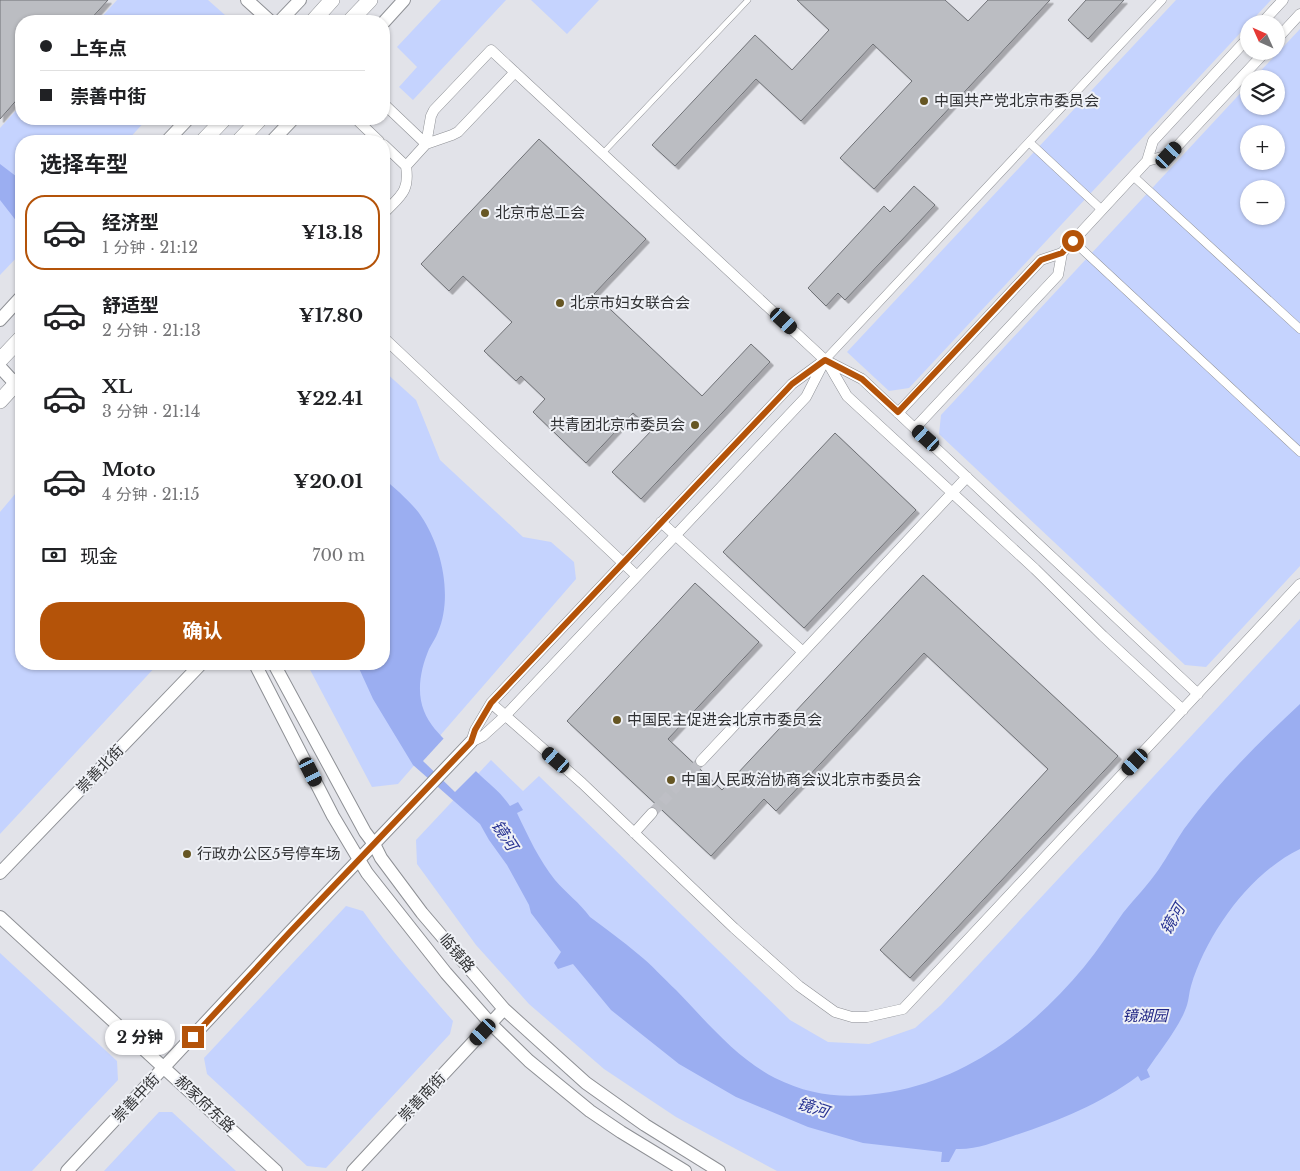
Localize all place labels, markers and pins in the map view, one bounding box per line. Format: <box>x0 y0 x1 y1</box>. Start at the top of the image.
place label: 中国共产党北京市委员会 <box>934 91 1099 110</box>
marker: 中国共产党北京市委员会 <box>918 95 930 107</box>
place label: 北京市总工会 <box>495 203 585 222</box>
marker: 北京市总工会 <box>479 207 491 219</box>
place label: 北京市妇女联合会 <box>570 293 690 312</box>
marker: 北京市妇女联合会 <box>554 297 566 309</box>
place label: 共青团北京市委员会 <box>550 415 685 434</box>
marker: 共青团北京市委员会 <box>689 419 701 431</box>
place label: 中国民主促进会北京市委员会 <box>627 710 822 729</box>
marker: 中国民主促进会北京市委员会 <box>611 714 623 726</box>
place label: 中国人民政治协商会议北京市委员会 <box>681 770 921 789</box>
marker: 中国人民政治协商会议北京市委员会 <box>665 774 677 786</box>
place label: 行政办公区5号停车场 <box>197 844 341 863</box>
marker: 行政办公区5号停车场 <box>181 848 193 860</box>

